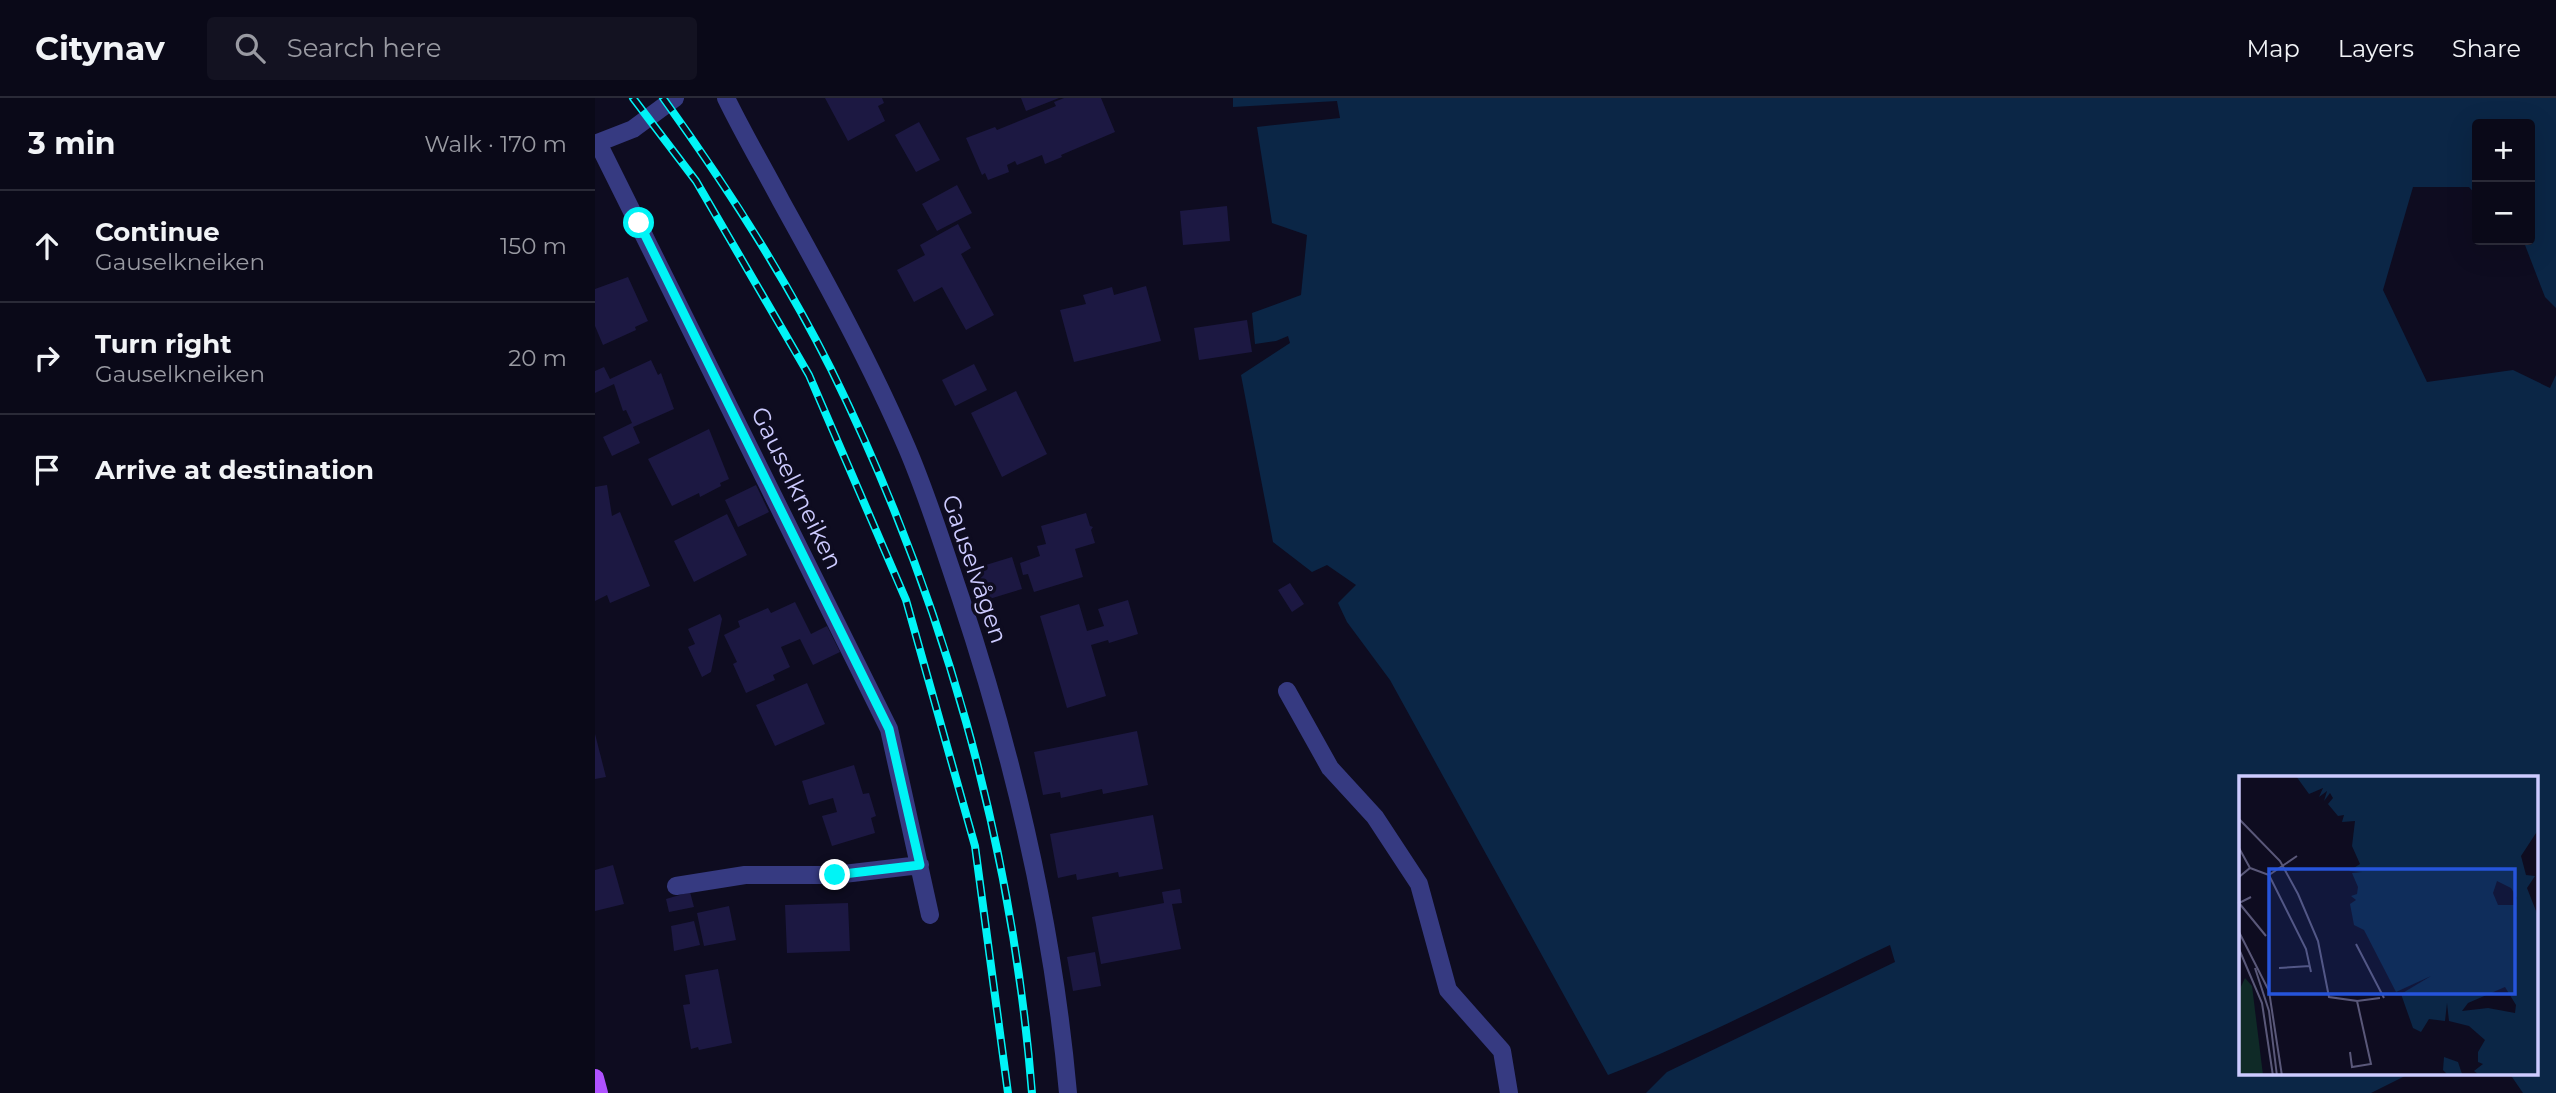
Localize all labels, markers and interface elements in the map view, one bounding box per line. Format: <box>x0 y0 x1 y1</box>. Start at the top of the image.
search box <box>207 17 697 80</box>
text: Citynav <box>35 28 165 68</box>
icon: search <box>231 29 269 67</box>
text: Search here <box>287 32 441 64</box>
text: Map <box>2246 34 2300 63</box>
text: Layers <box>2338 34 2414 63</box>
text: Share <box>2452 34 2521 63</box>
map controls <box>2472 119 2535 245</box>
button: + <box>2472 119 2535 182</box>
text: 3 min <box>28 125 115 162</box>
text: Walk · 170 m <box>424 130 567 158</box>
button: − <box>2472 182 2535 245</box>
route start <box>623 207 654 238</box>
text: Continue <box>95 216 220 248</box>
icon: ahead <box>28 227 66 265</box>
text: 150 m <box>500 232 567 260</box>
text: Gauselkneiken <box>95 248 265 276</box>
text: Turn right <box>95 328 231 360</box>
icon: right <box>28 339 66 377</box>
text: 20 m <box>508 344 567 372</box>
text: Gauselkneiken <box>95 360 265 388</box>
street label: Gauselkneiken <box>745 402 849 574</box>
icon: arrive <box>28 451 66 489</box>
text: Arrive at destination <box>95 454 374 486</box>
street label: Gauselvågen <box>936 491 1014 647</box>
inset map <box>2239 776 2539 1076</box>
route end <box>819 859 850 890</box>

